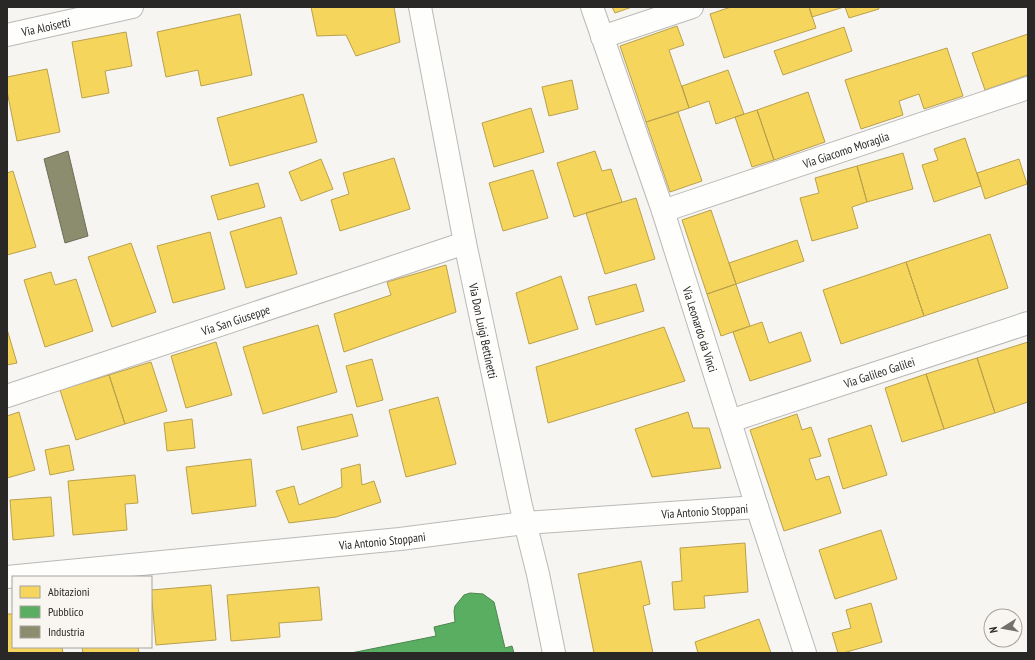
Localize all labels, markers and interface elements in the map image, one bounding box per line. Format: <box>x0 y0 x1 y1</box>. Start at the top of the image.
street label: Via Aloisetti <box>19 13 72 39</box>
street label: Via Giacomo Moraglia <box>800 128 891 171</box>
street label: Via Don Luigi Bettinetti <box>466 281 501 380</box>
street label: Via Leonardo da Vinci <box>680 284 721 374</box>
street label: Via San Giuseppe <box>198 301 272 338</box>
street label: Via Galileo Galilei <box>841 353 916 391</box>
street label: Via Antonio Stoppani <box>660 500 749 521</box>
street label: Via Antonio Stoppani <box>337 528 426 552</box>
legend <box>12 576 152 648</box>
text: Abitazioni <box>48 584 90 599</box>
text: Pubblico <box>48 604 83 619</box>
north arrow <box>983 608 1023 648</box>
text: Industria <box>48 624 85 639</box>
text: N <box>986 626 1001 634</box>

